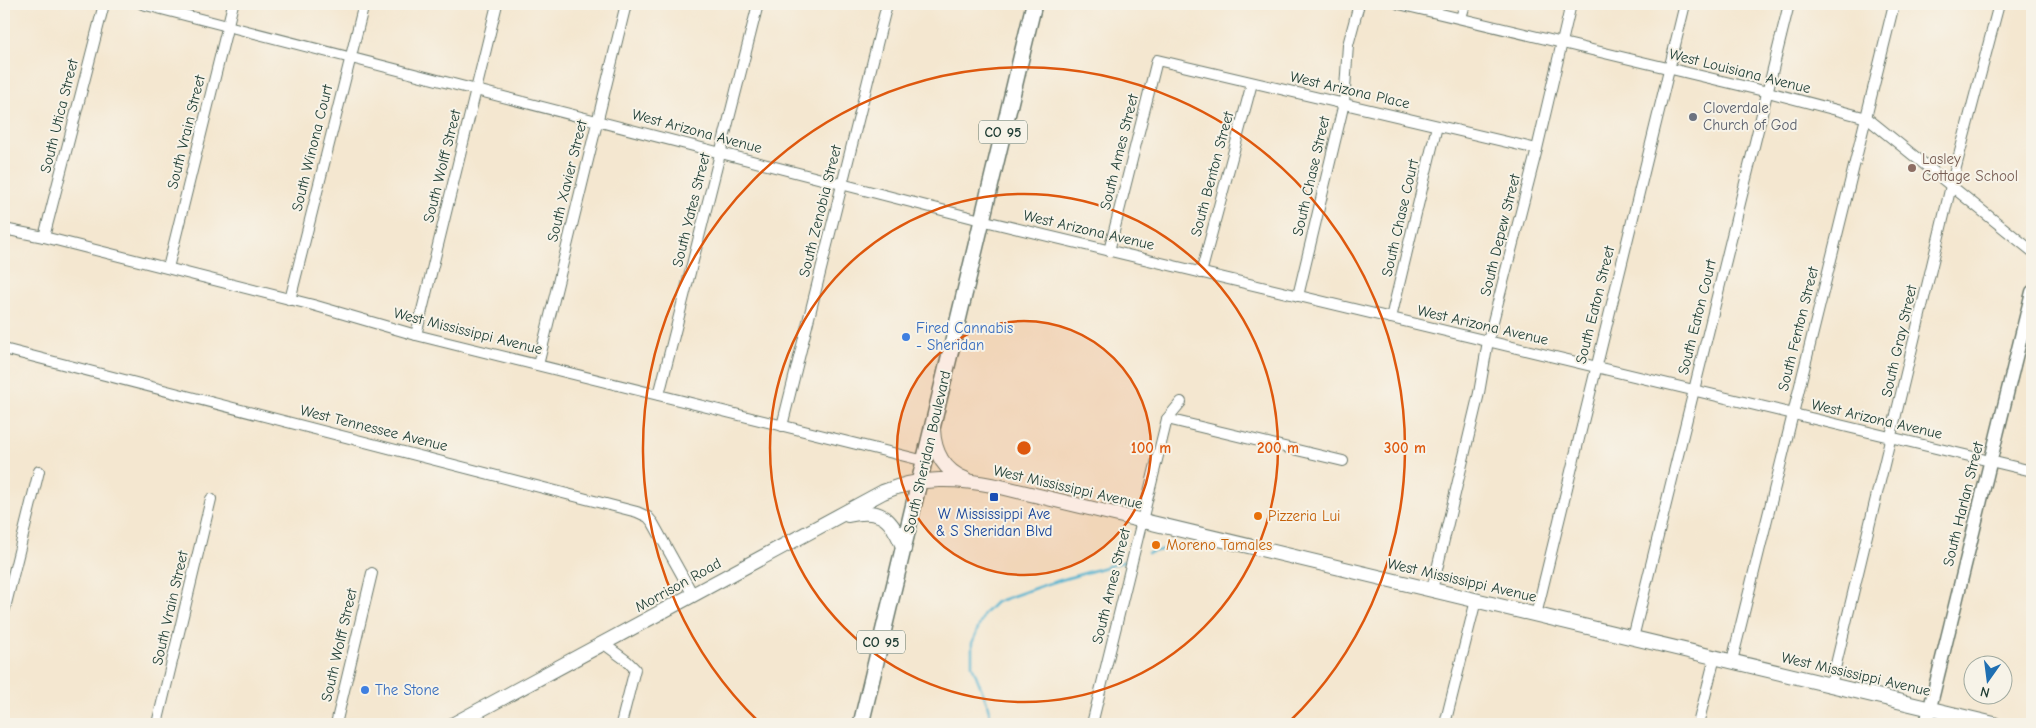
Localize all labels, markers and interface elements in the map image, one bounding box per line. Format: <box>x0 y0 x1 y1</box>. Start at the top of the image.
street label: West Louisiana Avenue <box>1667 45 1813 97</box>
street label: South Utica Street <box>36 56 82 175</box>
street label: West Arizona Place <box>1288 67 1412 113</box>
street label: South Vrain Street <box>163 72 209 191</box>
street label: South Winona Court <box>288 82 337 213</box>
street label: South Ames Street <box>1096 92 1142 212</box>
place label: Cloverdale Church of God <box>1703 99 1797 134</box>
street label: West Arizona Avenue <box>630 105 764 157</box>
street label: South Wolff Street <box>419 107 465 224</box>
street label: South Benton Street <box>1187 109 1238 239</box>
marker: Cloverdale Church of God <box>1687 111 1699 123</box>
street label: South Chase Street <box>1288 114 1334 238</box>
street label: South Xavier Street <box>543 118 591 244</box>
road number: CO 95 <box>979 120 1027 144</box>
street label: South Zenobia Street <box>795 142 845 279</box>
street label: South Yates Street <box>668 150 714 269</box>
place label: Lasley Cottage School <box>1922 150 2018 185</box>
street label: South Chase Court <box>1378 157 1422 278</box>
marker: Lasley Cottage School <box>1906 162 1918 174</box>
street label: South Depew Street <box>1476 171 1524 298</box>
street label: West Arizona Avenue <box>1022 206 1157 254</box>
street label: South Eaton Street <box>1572 244 1618 366</box>
street label: South Eaton Court <box>1674 257 1720 377</box>
street label: South Fenton Street <box>1774 264 1822 393</box>
street label: South Gray Street <box>1877 282 1921 399</box>
street label: West Arizona Avenue <box>1416 301 1551 349</box>
street label: West Mississippi Avenue <box>392 304 545 358</box>
place label: Fired Cannabis - Sheridan <box>916 319 1013 354</box>
marker: Fired Cannabis - Sheridan <box>900 331 912 343</box>
street label: South Sheridan Boulevard <box>900 369 954 535</box>
street label: West Arizona Avenue <box>1810 395 1945 443</box>
street label: West Tennessee Avenue <box>298 401 450 455</box>
centre of rings <box>1015 439 1033 457</box>
text: 100 m <box>1131 439 1171 457</box>
text: 200 m <box>1257 439 1299 457</box>
text: 300 m <box>1384 439 1426 457</box>
street label: South Harlan Street <box>1939 439 1987 568</box>
street label: West Mississippi Avenue <box>992 461 1145 513</box>
marker: W Mississippi Ave & S Sheridan Blvd <box>988 491 1000 503</box>
place label: W Mississippi Ave & S Sheridan Blvd <box>936 505 1052 540</box>
place label: Pizzeria Lui <box>1268 507 1341 525</box>
marker: Pizzeria Lui <box>1252 510 1264 522</box>
street label: South Ames Street <box>1088 526 1134 646</box>
place label: Moreno Tamales <box>1166 536 1272 554</box>
marker: Moreno Tamales <box>1150 539 1162 551</box>
street label: South Vrain Street <box>148 548 192 667</box>
street label: Morrison Road <box>632 554 724 616</box>
street label: West Mississippi Avenue <box>1386 554 1539 606</box>
street label: South Wolff Street <box>317 586 361 703</box>
road number: CO 95 <box>857 630 905 654</box>
street label: West Mississippi Avenue <box>1780 648 1933 700</box>
north arrow <box>1964 656 2014 706</box>
place label: The Stone <box>375 681 440 699</box>
text: N <box>1978 683 1991 701</box>
marker: The Stone <box>359 684 371 696</box>

